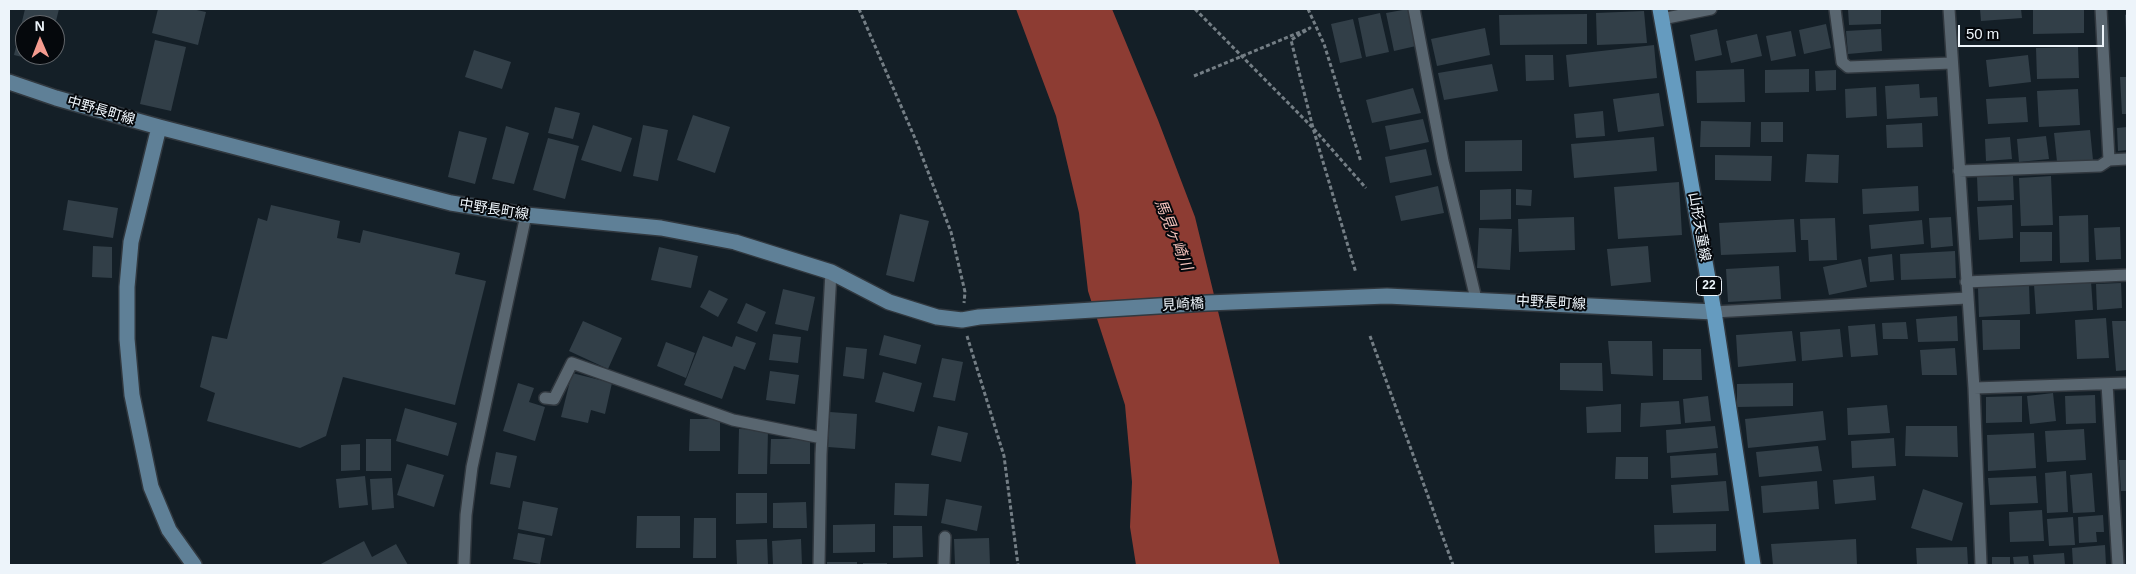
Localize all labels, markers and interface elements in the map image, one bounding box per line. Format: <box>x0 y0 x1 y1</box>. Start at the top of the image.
north arrow <box>15 15 65 65</box>
scale bar <box>1961 15 2107 47</box>
text: N <box>35 18 45 34</box>
text: 50 m <box>1966 25 1999 42</box>
street label: 中野長町線 <box>65 93 137 129</box>
street label: 山形天童線 <box>1685 191 1713 263</box>
street label: 中野長町線 <box>458 196 530 224</box>
water label: 馬見ヶ崎川 <box>1151 197 1195 273</box>
road number: 22 <box>1696 276 1722 296</box>
street label: 中野長町線 <box>1516 293 1586 313</box>
street label: 見崎橋 <box>1162 296 1204 314</box>

